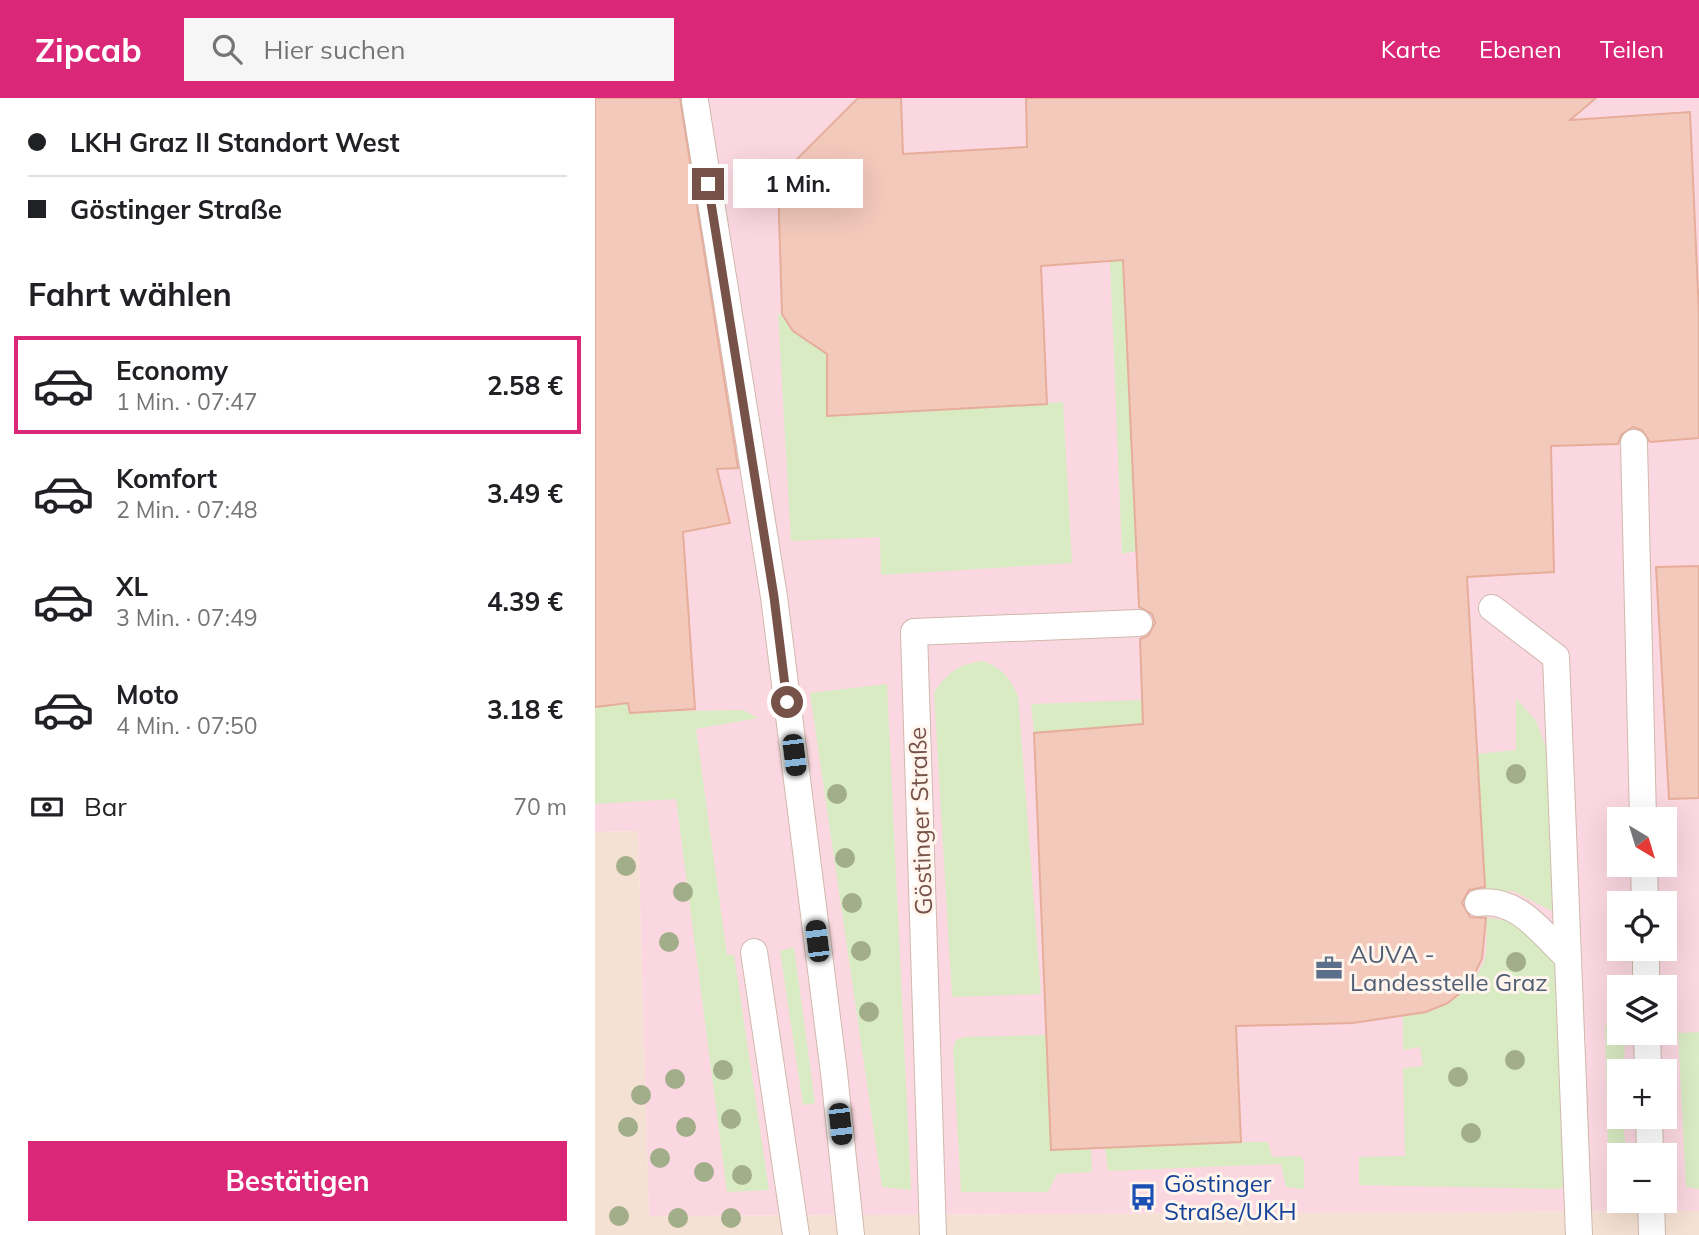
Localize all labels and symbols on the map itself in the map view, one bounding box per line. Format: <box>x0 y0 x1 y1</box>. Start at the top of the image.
callout: 1 Min. <box>733 160 862 208</box>
route end <box>692 168 724 200</box>
route start <box>771 686 803 718</box>
street label: Göstinger Straße <box>902 726 938 916</box>
car <box>782 733 807 777</box>
north arrow <box>1607 807 1677 877</box>
car <box>805 919 830 963</box>
place label: AUVA - Landesstelle Graz <box>1350 939 1548 997</box>
office icon: AUVA - Landesstelle Graz <box>1314 953 1344 983</box>
car <box>828 1102 853 1146</box>
place label: Göstinger Straße/UKH <box>1164 1168 1297 1226</box>
bus stop icon: Göstinger Straße/UKH <box>1128 1182 1158 1212</box>

